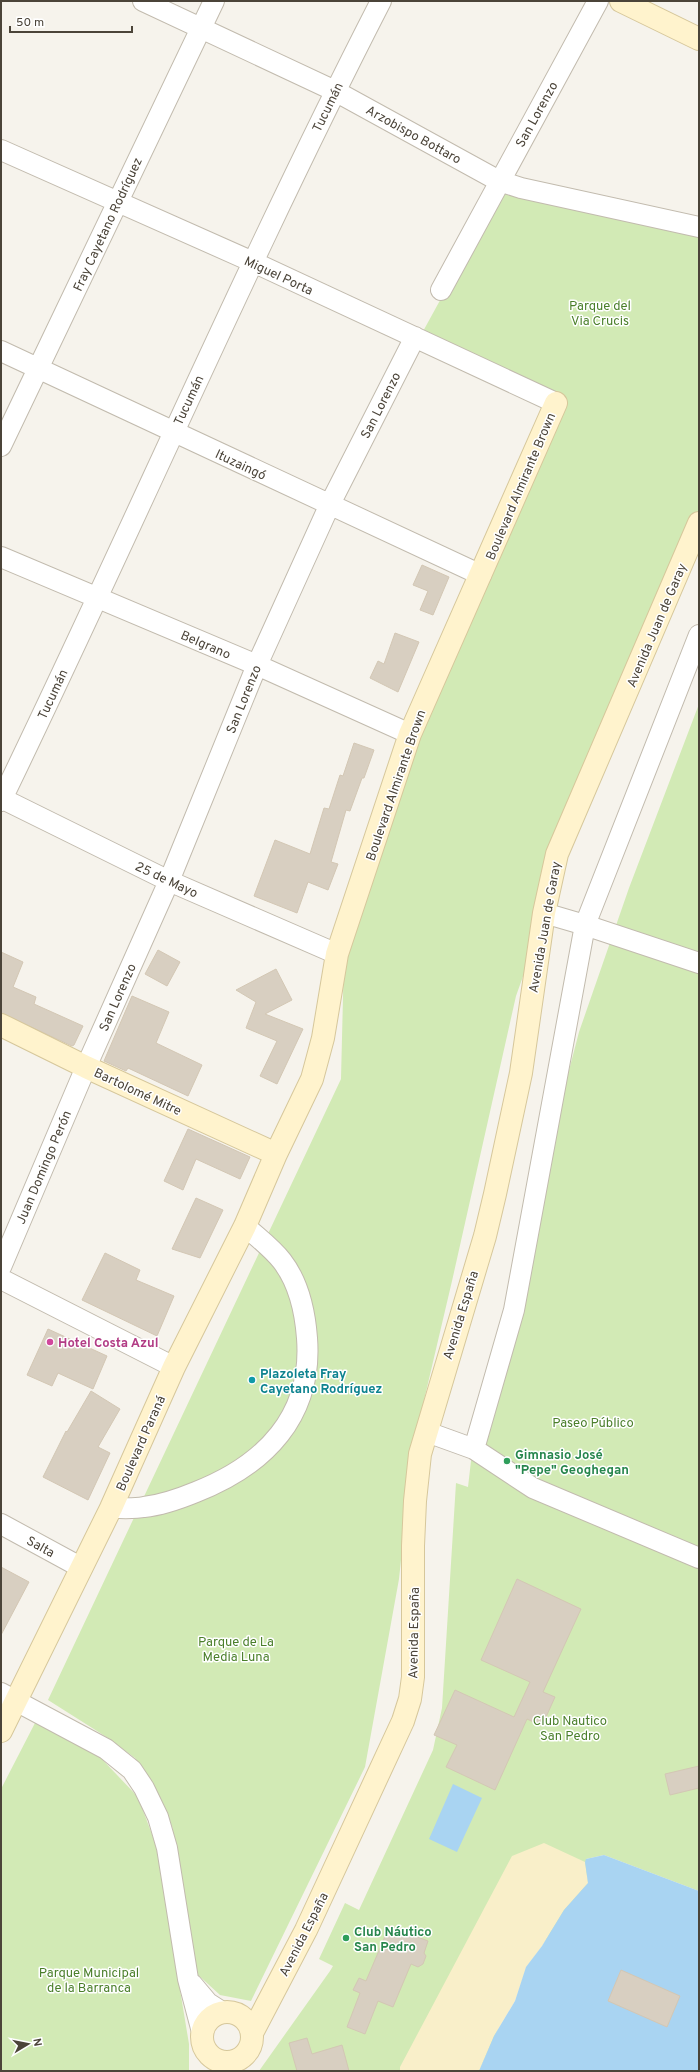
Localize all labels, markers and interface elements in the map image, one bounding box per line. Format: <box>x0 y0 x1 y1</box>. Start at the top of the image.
scale bar <box>10 8 132 34</box>
text: 50 m <box>16 15 44 31</box>
street label: San Lorenzo <box>513 79 562 151</box>
street label: Tucumán <box>310 80 348 135</box>
street label: Arzobispo Bottaro <box>363 103 463 169</box>
street label: Fray Cayetano Rodríguez <box>71 155 147 294</box>
street label: Miguel Porta <box>241 254 315 300</box>
park label: Parque del Via Crucis <box>569 299 631 330</box>
street label: San Lorenzo <box>358 370 405 442</box>
street label: Tucumán <box>171 373 208 428</box>
street label: Boulevard Almirante Brown <box>483 411 560 563</box>
street label: Ituzaingó <box>212 447 268 485</box>
street label: Avenida Juan de Garay <box>624 561 691 690</box>
street label: Belgrano <box>178 628 233 664</box>
street label: San Lorenzo <box>224 663 266 736</box>
street label: Tucumán <box>35 667 72 722</box>
street label: Boulevard Almirante Brown <box>364 708 430 863</box>
street label: 25 de Mayo <box>132 859 200 902</box>
street label: Avenida Juan de Garay <box>527 860 565 994</box>
street label: San Lorenzo <box>97 961 141 1034</box>
street label: Bartolomé Mitre <box>91 1066 183 1120</box>
street label: Juan Domingo Perón <box>14 1109 76 1227</box>
street label: Avenida España <box>441 1269 483 1362</box>
place label: Hotel Costa Azul <box>58 1336 159 1352</box>
marker: Hotel Costa Azul <box>45 1337 55 1347</box>
place label: Plazoleta Fray Cayetano Rodríguez <box>260 1367 382 1398</box>
marker: Plazoleta Fray Cayetano Rodríguez <box>247 1375 257 1385</box>
street label: Boulevard Paraná <box>114 1393 170 1494</box>
park label: Paseo Público <box>552 1416 634 1432</box>
place label: Gimnasio José "Pepe" Geoghegan <box>515 1448 629 1479</box>
marker: Gimnasio José "Pepe" Geoghegan <box>502 1456 512 1466</box>
street label: Salta <box>23 1534 57 1562</box>
street label: Avenida España <box>406 1587 424 1679</box>
park label: Parque de La Media Luna <box>198 1635 274 1666</box>
park label: Club Nautico San Pedro <box>533 1714 607 1745</box>
street label: Avenida España <box>277 1890 333 1980</box>
place label: Club Náutico San Pedro <box>354 1925 432 1956</box>
marker: Club Náutico San Pedro <box>341 1933 351 1943</box>
park label: Parque Municipal de la Barranca <box>39 1966 139 1997</box>
north arrow <box>8 2024 48 2064</box>
text: N <box>29 2037 44 2048</box>

